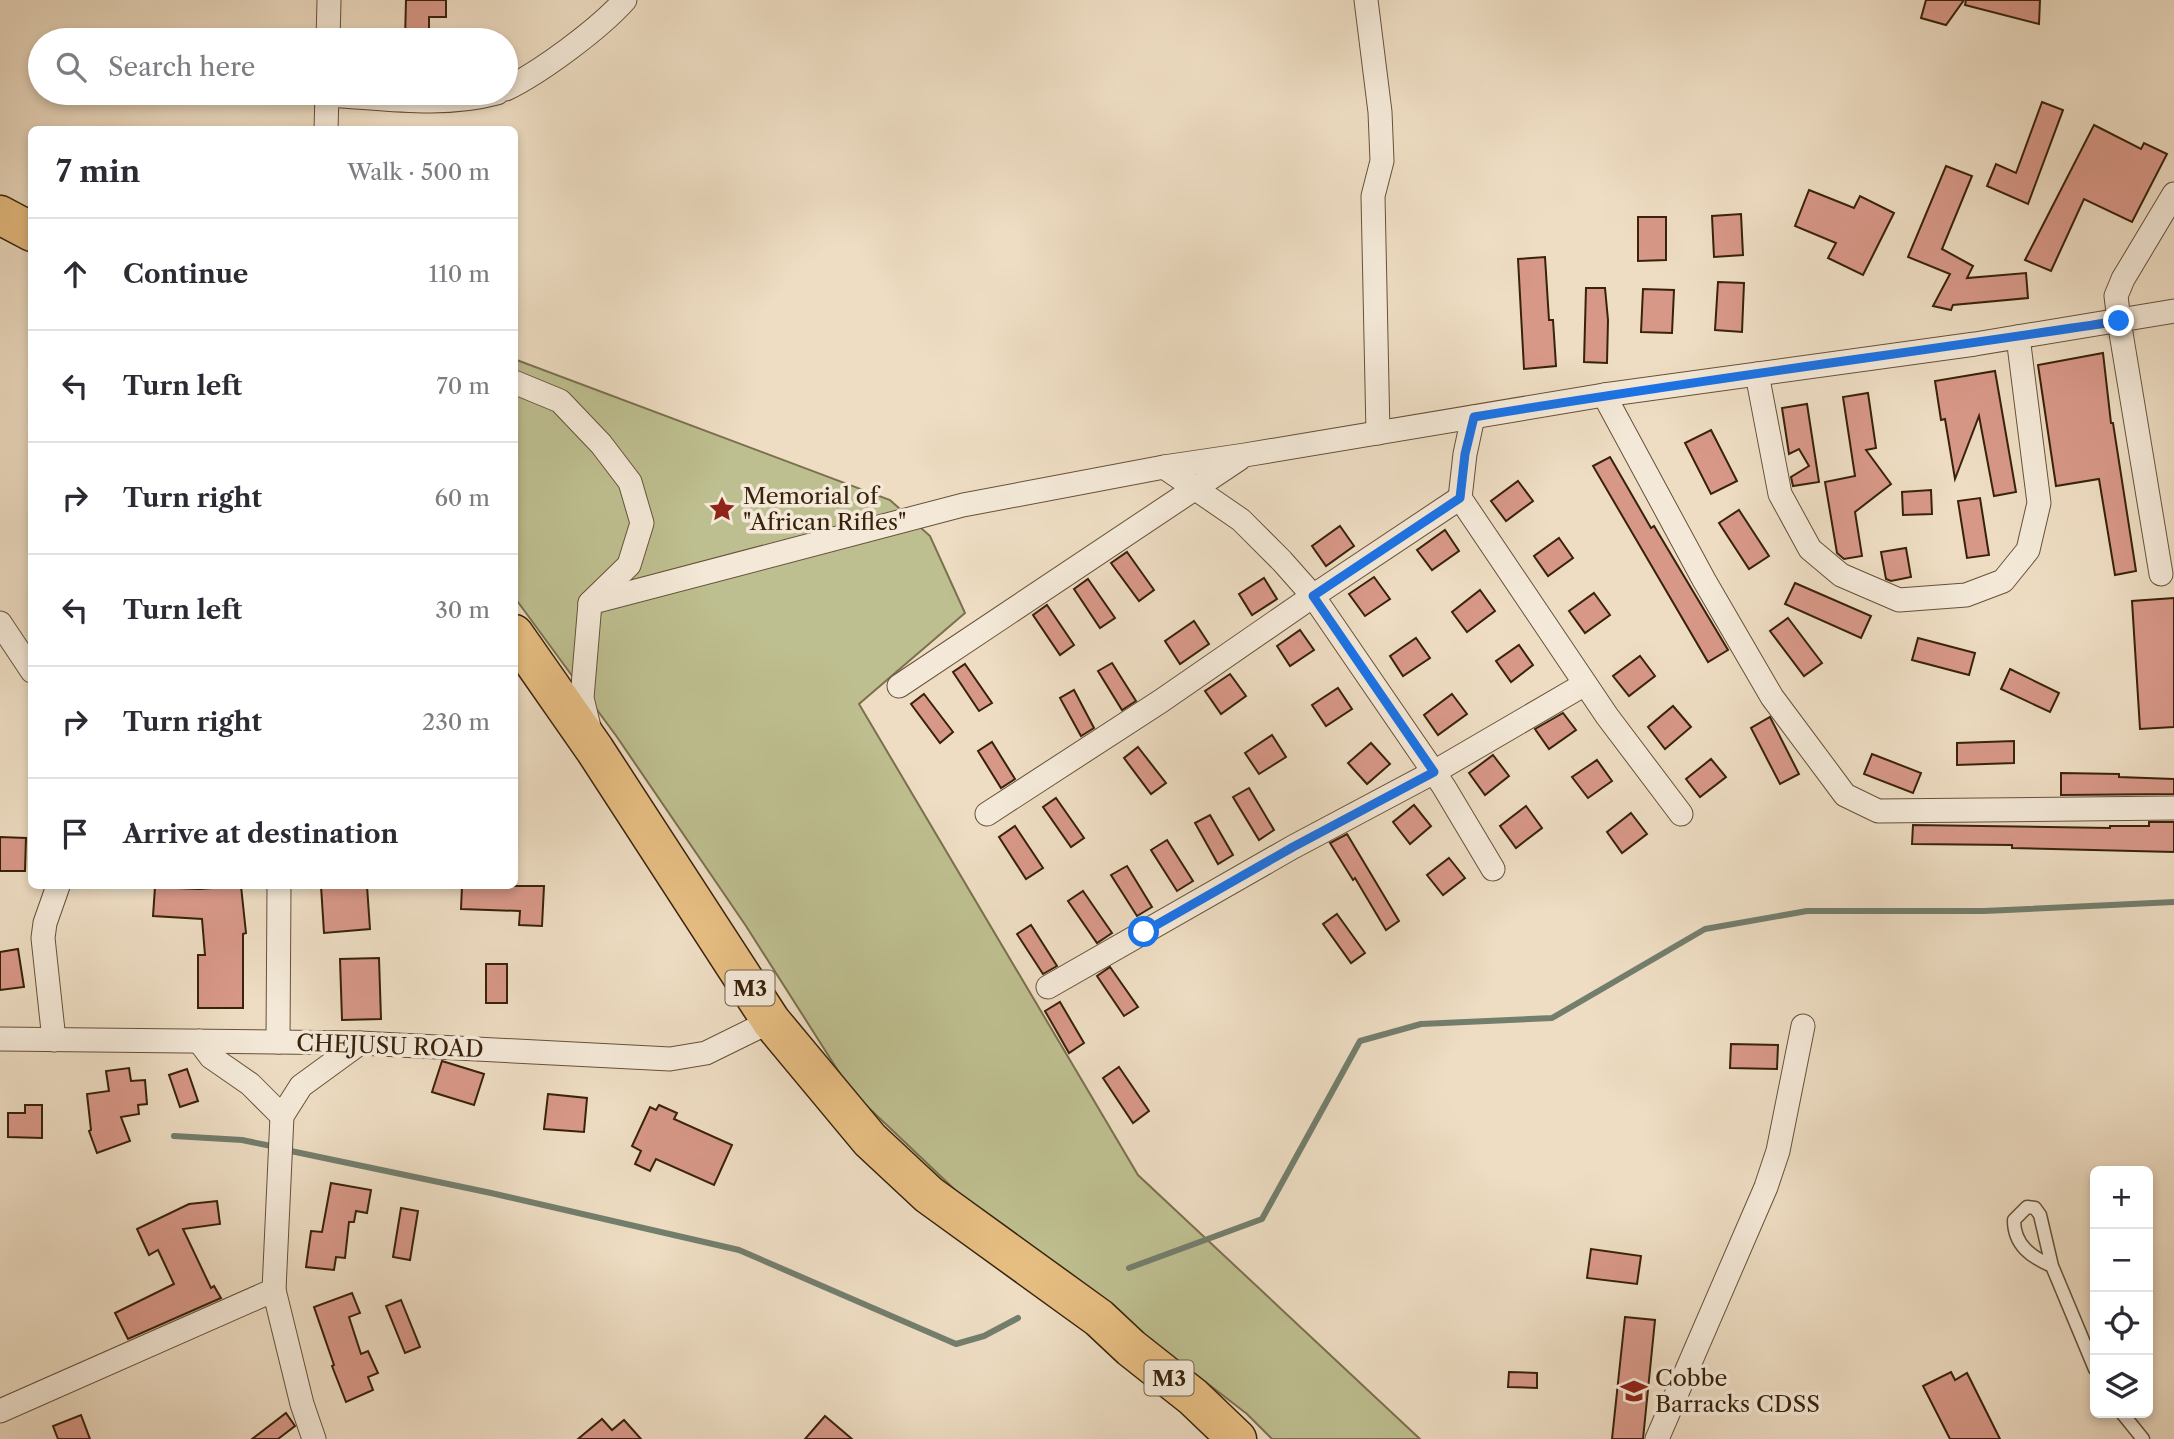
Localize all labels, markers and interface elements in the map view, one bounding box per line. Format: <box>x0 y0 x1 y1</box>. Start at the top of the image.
search box <box>28 28 518 105</box>
icon: search <box>52 48 90 86</box>
text: Search here <box>108 51 255 83</box>
text: 7 min <box>56 153 140 190</box>
text: Walk · 500 m <box>347 158 490 186</box>
icon: ahead <box>56 255 94 293</box>
text: Continue <box>123 258 248 290</box>
text: 110 m <box>429 260 490 288</box>
route end <box>2103 305 2134 336</box>
icon: left <box>56 367 94 405</box>
text: Turn left <box>123 370 242 402</box>
text: 70 m <box>437 372 490 400</box>
icon: right <box>56 479 94 517</box>
text: Turn right <box>123 482 262 514</box>
place label: Memorial of "African Rifles" <box>743 482 906 536</box>
text: 60 m <box>434 484 490 512</box>
place icon: Memorial of "African Rifles" <box>707 494 737 524</box>
icon: left <box>56 591 94 629</box>
text: Turn left <box>123 594 242 626</box>
text: 30 m <box>435 596 490 624</box>
icon: right <box>56 703 94 741</box>
text: Turn right <box>123 706 262 738</box>
text: 230 m <box>422 708 490 736</box>
icon: arrive <box>56 815 94 853</box>
text: Arrive at destination <box>123 818 398 850</box>
route start <box>1128 916 1159 947</box>
road number: M3 <box>726 970 774 1006</box>
street label: CHEJUSU ROAD <box>296 1029 484 1063</box>
map controls <box>2090 1166 2153 1418</box>
button: + <box>2090 1166 2153 1229</box>
button: − <box>2090 1229 2153 1292</box>
button: locate <box>2090 1292 2153 1355</box>
button: layers <box>2090 1355 2153 1418</box>
road number: M3 <box>1144 1360 1194 1396</box>
place label: Cobbe Barracks CDSS <box>1655 1364 1820 1418</box>
school or university icon: Cobbe Barracks CDSS <box>1619 1376 1649 1406</box>

